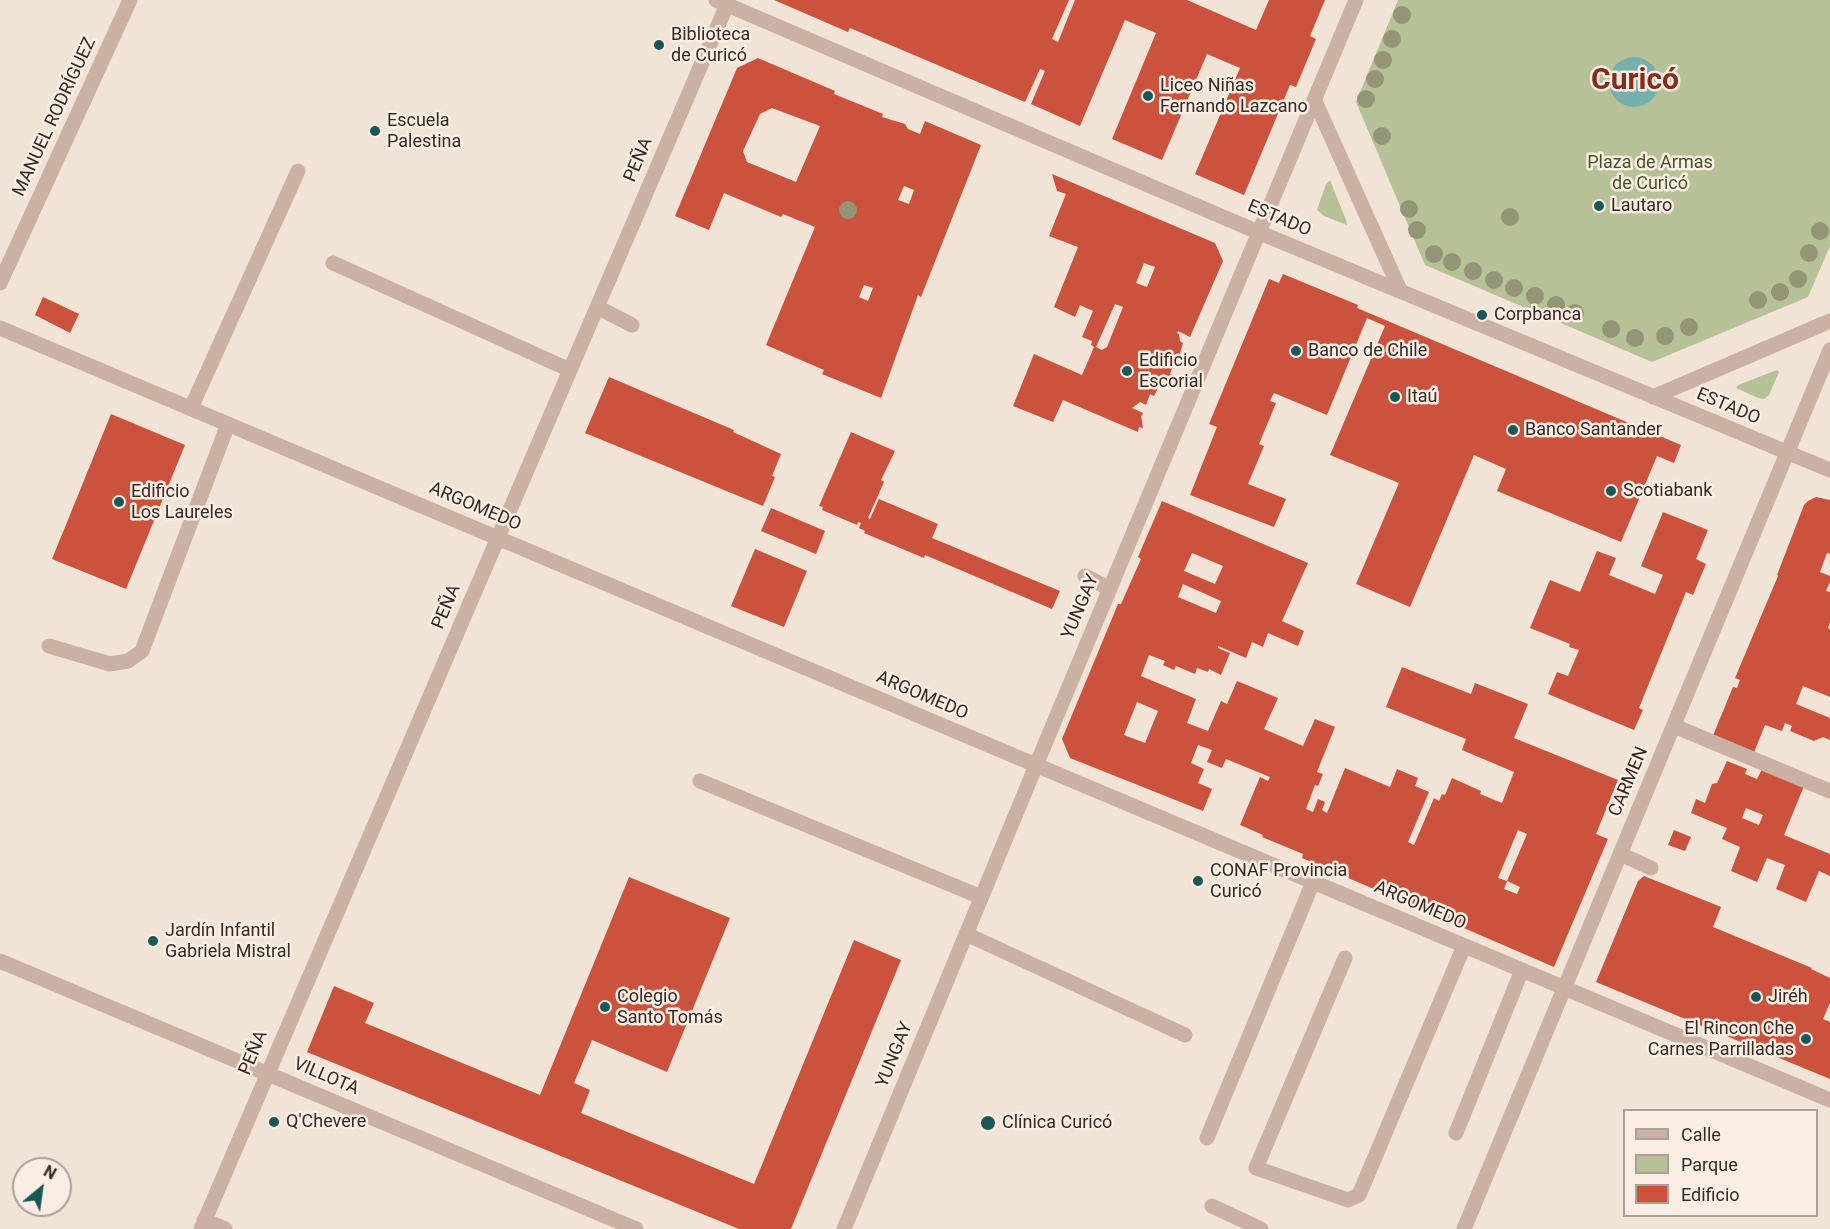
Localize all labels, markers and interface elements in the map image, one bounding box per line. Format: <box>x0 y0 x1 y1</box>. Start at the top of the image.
place label: Biblioteca de Curicó <box>671 24 750 66</box>
street label: MANUEL RODRÍGUEZ <box>9 34 101 200</box>
marker: Biblioteca de Curicó <box>652 38 666 52</box>
district label: Curicó <box>1591 63 1679 99</box>
place label: Liceo Niñas Fernando Lazcano <box>1160 75 1308 118</box>
marker: Liceo Niñas Fernando Lazcano <box>1141 89 1155 103</box>
place label: Escuela Palestina <box>387 110 461 152</box>
marker: Escuela Palestina <box>368 124 382 138</box>
street label: PEÑA <box>620 134 658 186</box>
park label: Plaza de Armas de Curicó <box>1587 152 1713 195</box>
place label: Lautaro <box>1611 195 1672 217</box>
street label: ESTADO <box>1244 196 1314 242</box>
marker: Lautaro <box>1592 199 1606 213</box>
place label: Corpbanca <box>1494 304 1581 326</box>
marker: Corpbanca <box>1475 308 1489 322</box>
place label: Banco de Chile <box>1308 340 1427 362</box>
marker: Banco de Chile <box>1289 344 1303 358</box>
place label: Edificio Escorial <box>1139 350 1203 392</box>
marker: Edificio Escorial <box>1120 364 1134 378</box>
street label: ESTADO <box>1693 384 1763 430</box>
place label: Itaú <box>1407 386 1437 408</box>
marker: Itaú <box>1388 390 1402 404</box>
place label: Banco Santander <box>1525 419 1662 441</box>
marker: Banco Santander <box>1506 423 1520 437</box>
street label: ARGOMEDO <box>426 478 524 536</box>
place label: Scotiabank <box>1623 480 1712 502</box>
place label: Edificio Los Laureles <box>131 481 233 524</box>
marker: Scotiabank <box>1604 484 1618 498</box>
marker: Edificio Los Laureles <box>112 495 126 509</box>
street label: YUNGAY <box>1058 571 1104 643</box>
street label: PEÑA <box>428 581 466 633</box>
street label: ARGOMEDO <box>873 667 971 725</box>
street label: CARMEN <box>1605 744 1653 820</box>
place label: CONAF Provincia Curicó <box>1210 860 1347 902</box>
marker: CONAF Provincia Curicó <box>1191 874 1205 888</box>
street label: ARGOMEDO <box>1371 877 1469 935</box>
place label: Jardín Infantil Gabriela Mistral <box>165 920 291 962</box>
marker: Jardín Infantil Gabriela Mistral <box>146 934 160 948</box>
place label: Colegio Santo Tomás <box>617 986 723 1028</box>
place label: Jiréh <box>1768 986 1808 1008</box>
marker: Jiréh <box>1749 990 1763 1004</box>
marker: Colegio Santo Tomás <box>598 1000 612 1014</box>
place label: El Rincon Che Carnes Parrilladas <box>1648 1018 1794 1060</box>
street label: YUNGAY <box>872 1019 918 1091</box>
street label: PEÑA <box>235 1027 273 1079</box>
marker: El Rincon Che Carnes Parrilladas <box>1799 1032 1813 1046</box>
street label: VILLOTA <box>290 1054 362 1100</box>
legend <box>1623 1109 1818 1217</box>
place label: Q'Chevere <box>286 1111 366 1133</box>
place label: Clínica Curicó <box>1002 1112 1112 1134</box>
marker: Clínica Curicó <box>979 1114 997 1132</box>
marker: Q'Chevere <box>267 1115 281 1129</box>
text: Calle <box>1681 1124 1721 1145</box>
text: Parque <box>1681 1154 1738 1175</box>
north arrow <box>12 1157 72 1217</box>
text: N <box>40 1162 60 1184</box>
text: Edificio <box>1681 1184 1740 1205</box>

